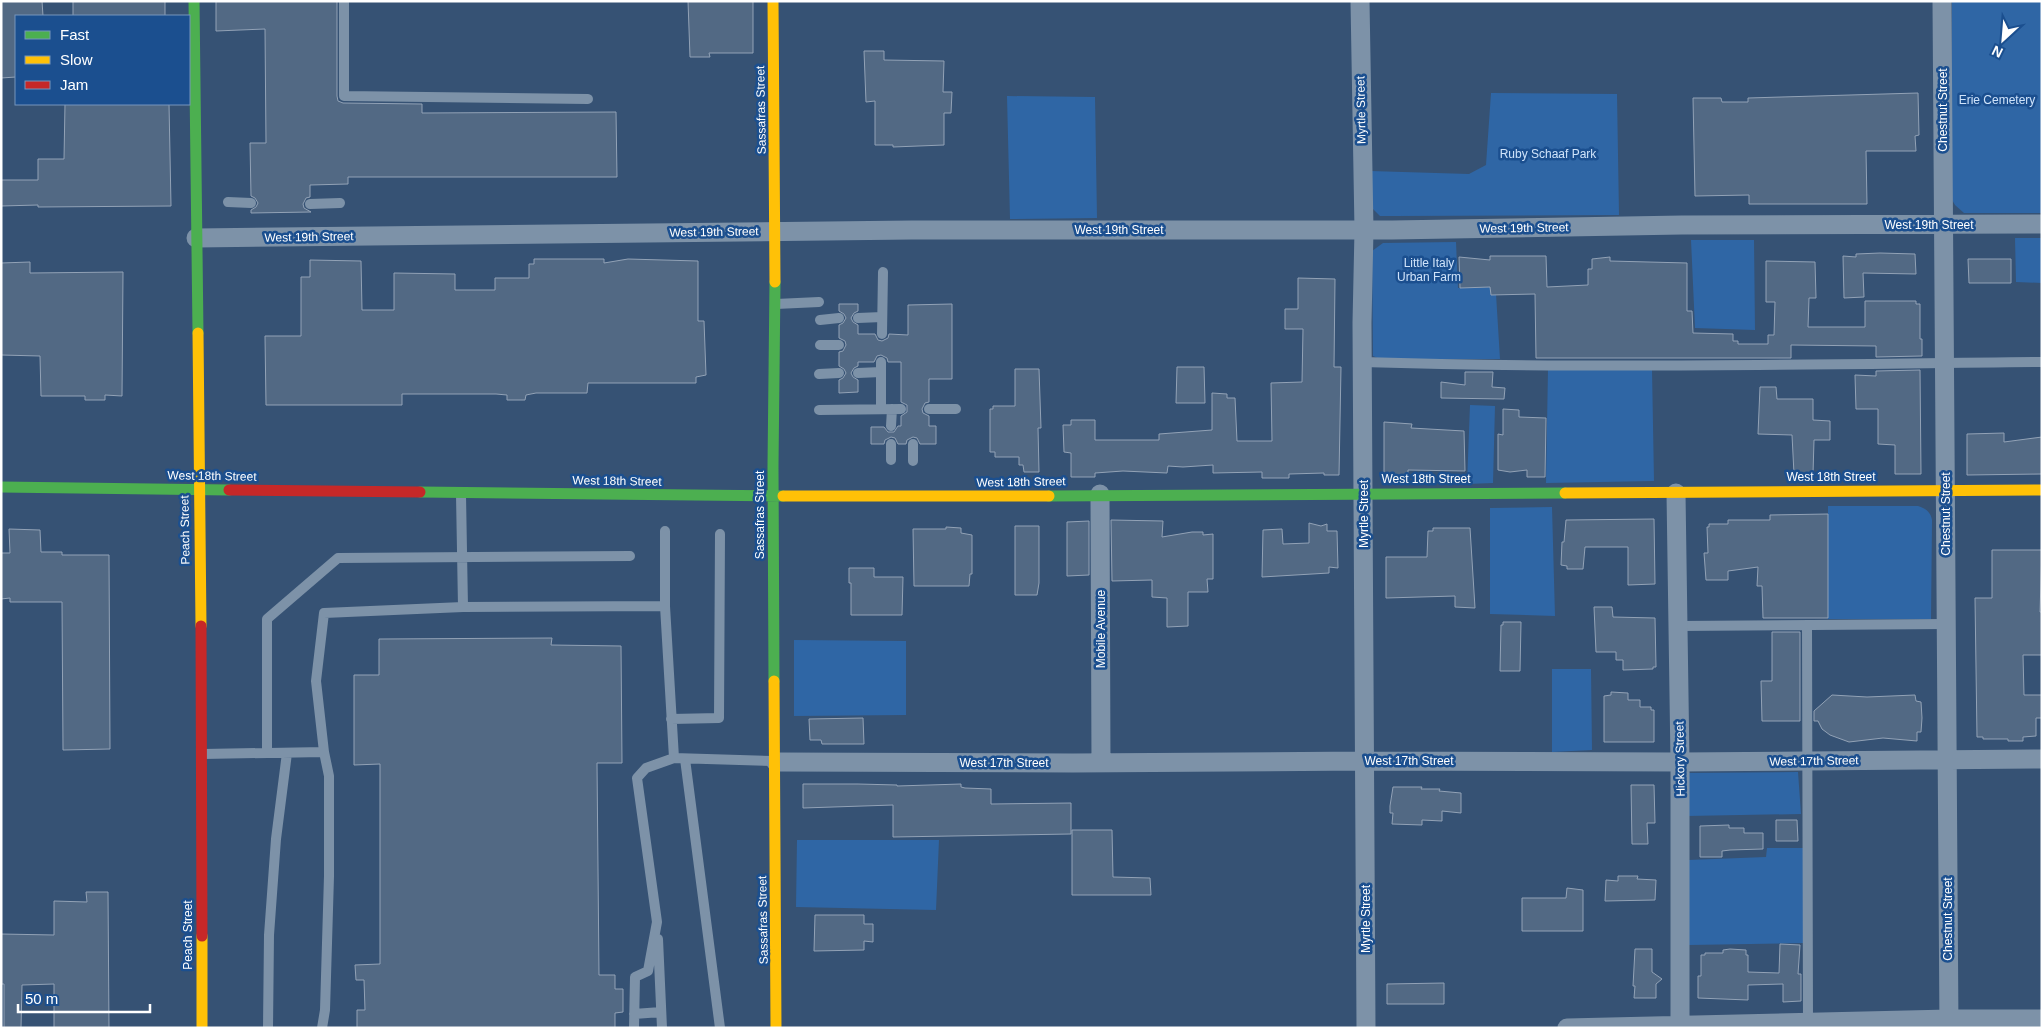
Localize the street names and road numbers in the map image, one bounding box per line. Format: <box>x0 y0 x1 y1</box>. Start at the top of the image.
street label: Sassafras Street <box>753 65 769 154</box>
street label: Chestnut Street <box>1936 68 1950 152</box>
street label: Myrtle Street <box>1353 75 1369 144</box>
street label: West 19th Street <box>1884 218 1974 232</box>
street label: West 19th Street <box>1479 220 1569 236</box>
street label: West 19th Street <box>1074 223 1164 237</box>
street label: West 19th Street <box>669 224 759 240</box>
street label: West 19th Street <box>264 229 354 245</box>
street label: West 18th Street <box>167 468 257 484</box>
street label: Sassafras Street <box>753 470 767 559</box>
street label: West 18th Street <box>1786 470 1876 484</box>
street label: West 18th Street <box>1381 472 1471 486</box>
street label: Chestnut Street <box>1939 472 1953 556</box>
street label: West 18th Street <box>572 473 662 489</box>
street label: West 18th Street <box>976 474 1066 490</box>
street label: Myrtle Street <box>1357 479 1371 548</box>
street label: Peach Street <box>177 495 193 565</box>
street label: Mobile Avenue <box>1094 589 1108 668</box>
street label: Hickory Street <box>1672 721 1688 797</box>
street label: West 17th Street <box>1769 753 1859 769</box>
street label: West 17th Street <box>1364 754 1454 768</box>
street label: West 17th Street <box>959 756 1049 770</box>
street label: Sassafras Street <box>755 875 771 964</box>
street label: Chestnut Street <box>1941 877 1955 961</box>
street label: Myrtle Street <box>1359 884 1373 953</box>
street label: Peach Street <box>181 900 195 970</box>

